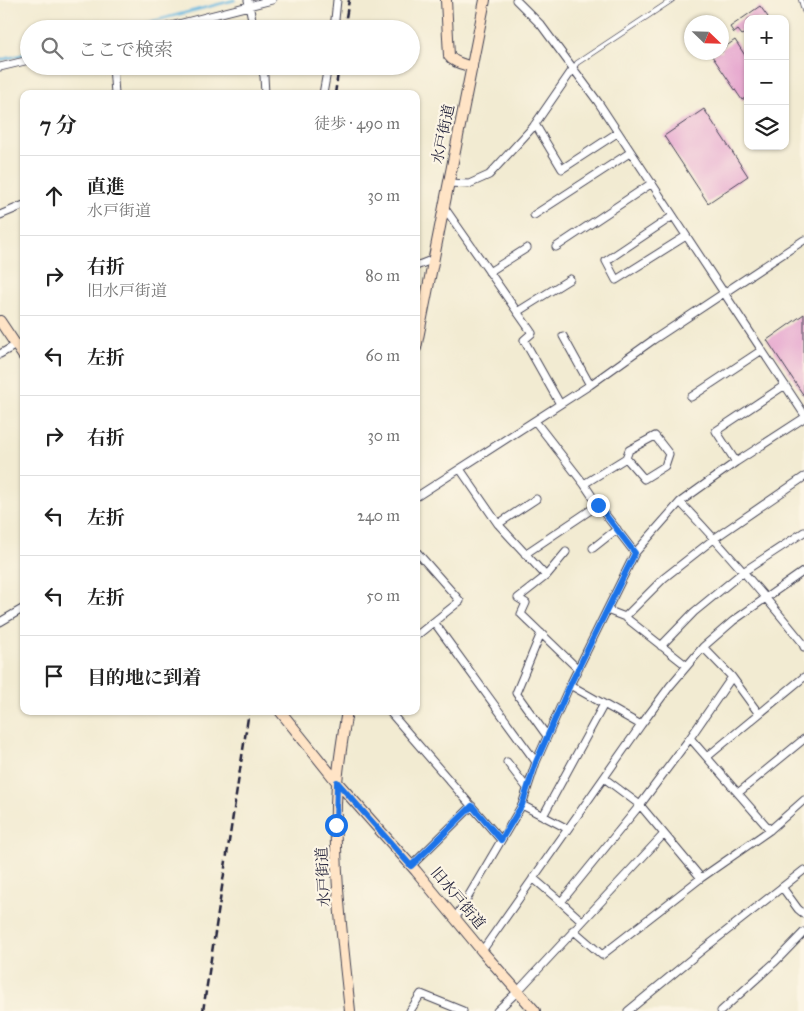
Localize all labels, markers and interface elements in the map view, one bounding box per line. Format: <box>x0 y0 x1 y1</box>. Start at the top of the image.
north arrow <box>684 15 729 60</box>
map controls <box>744 15 789 150</box>
button: + <box>744 15 789 60</box>
search box <box>20 20 420 75</box>
icon: search <box>38 34 66 62</box>
text: ここで検索 <box>78 38 173 61</box>
button: − <box>744 60 789 105</box>
street label: 水戸街道 <box>428 103 458 165</box>
button: layers <box>744 105 789 150</box>
text: 7 分 <box>40 112 77 138</box>
text: 徒歩 · 490 m <box>314 114 400 133</box>
text: 直進 <box>87 175 125 198</box>
icon: ahead <box>40 182 68 210</box>
text: 30 m <box>367 186 400 205</box>
text: 水戸街道 <box>87 201 151 220</box>
text: 右折 <box>87 255 125 278</box>
icon: right <box>40 262 68 290</box>
text: 80 m <box>365 266 400 285</box>
text: 旧水戸街道 <box>87 281 167 300</box>
icon: left <box>40 342 68 370</box>
text: 左折 <box>87 346 125 369</box>
text: 60 m <box>366 346 400 365</box>
icon: right <box>40 422 68 450</box>
text: 右折 <box>87 426 125 449</box>
text: 30 m <box>367 426 400 445</box>
route end <box>587 494 610 517</box>
icon: left <box>40 502 68 530</box>
text: 左折 <box>87 506 125 529</box>
text: 240 m <box>357 506 400 525</box>
icon: left <box>40 582 68 610</box>
text: 左折 <box>87 586 125 609</box>
text: 50 m <box>366 586 400 605</box>
icon: arrive <box>40 662 68 690</box>
text: 目的地に到着 <box>87 666 201 689</box>
route start <box>325 814 348 837</box>
street label: 水戸街道 <box>312 847 334 907</box>
street label: 旧水戸街道 <box>427 863 489 933</box>

